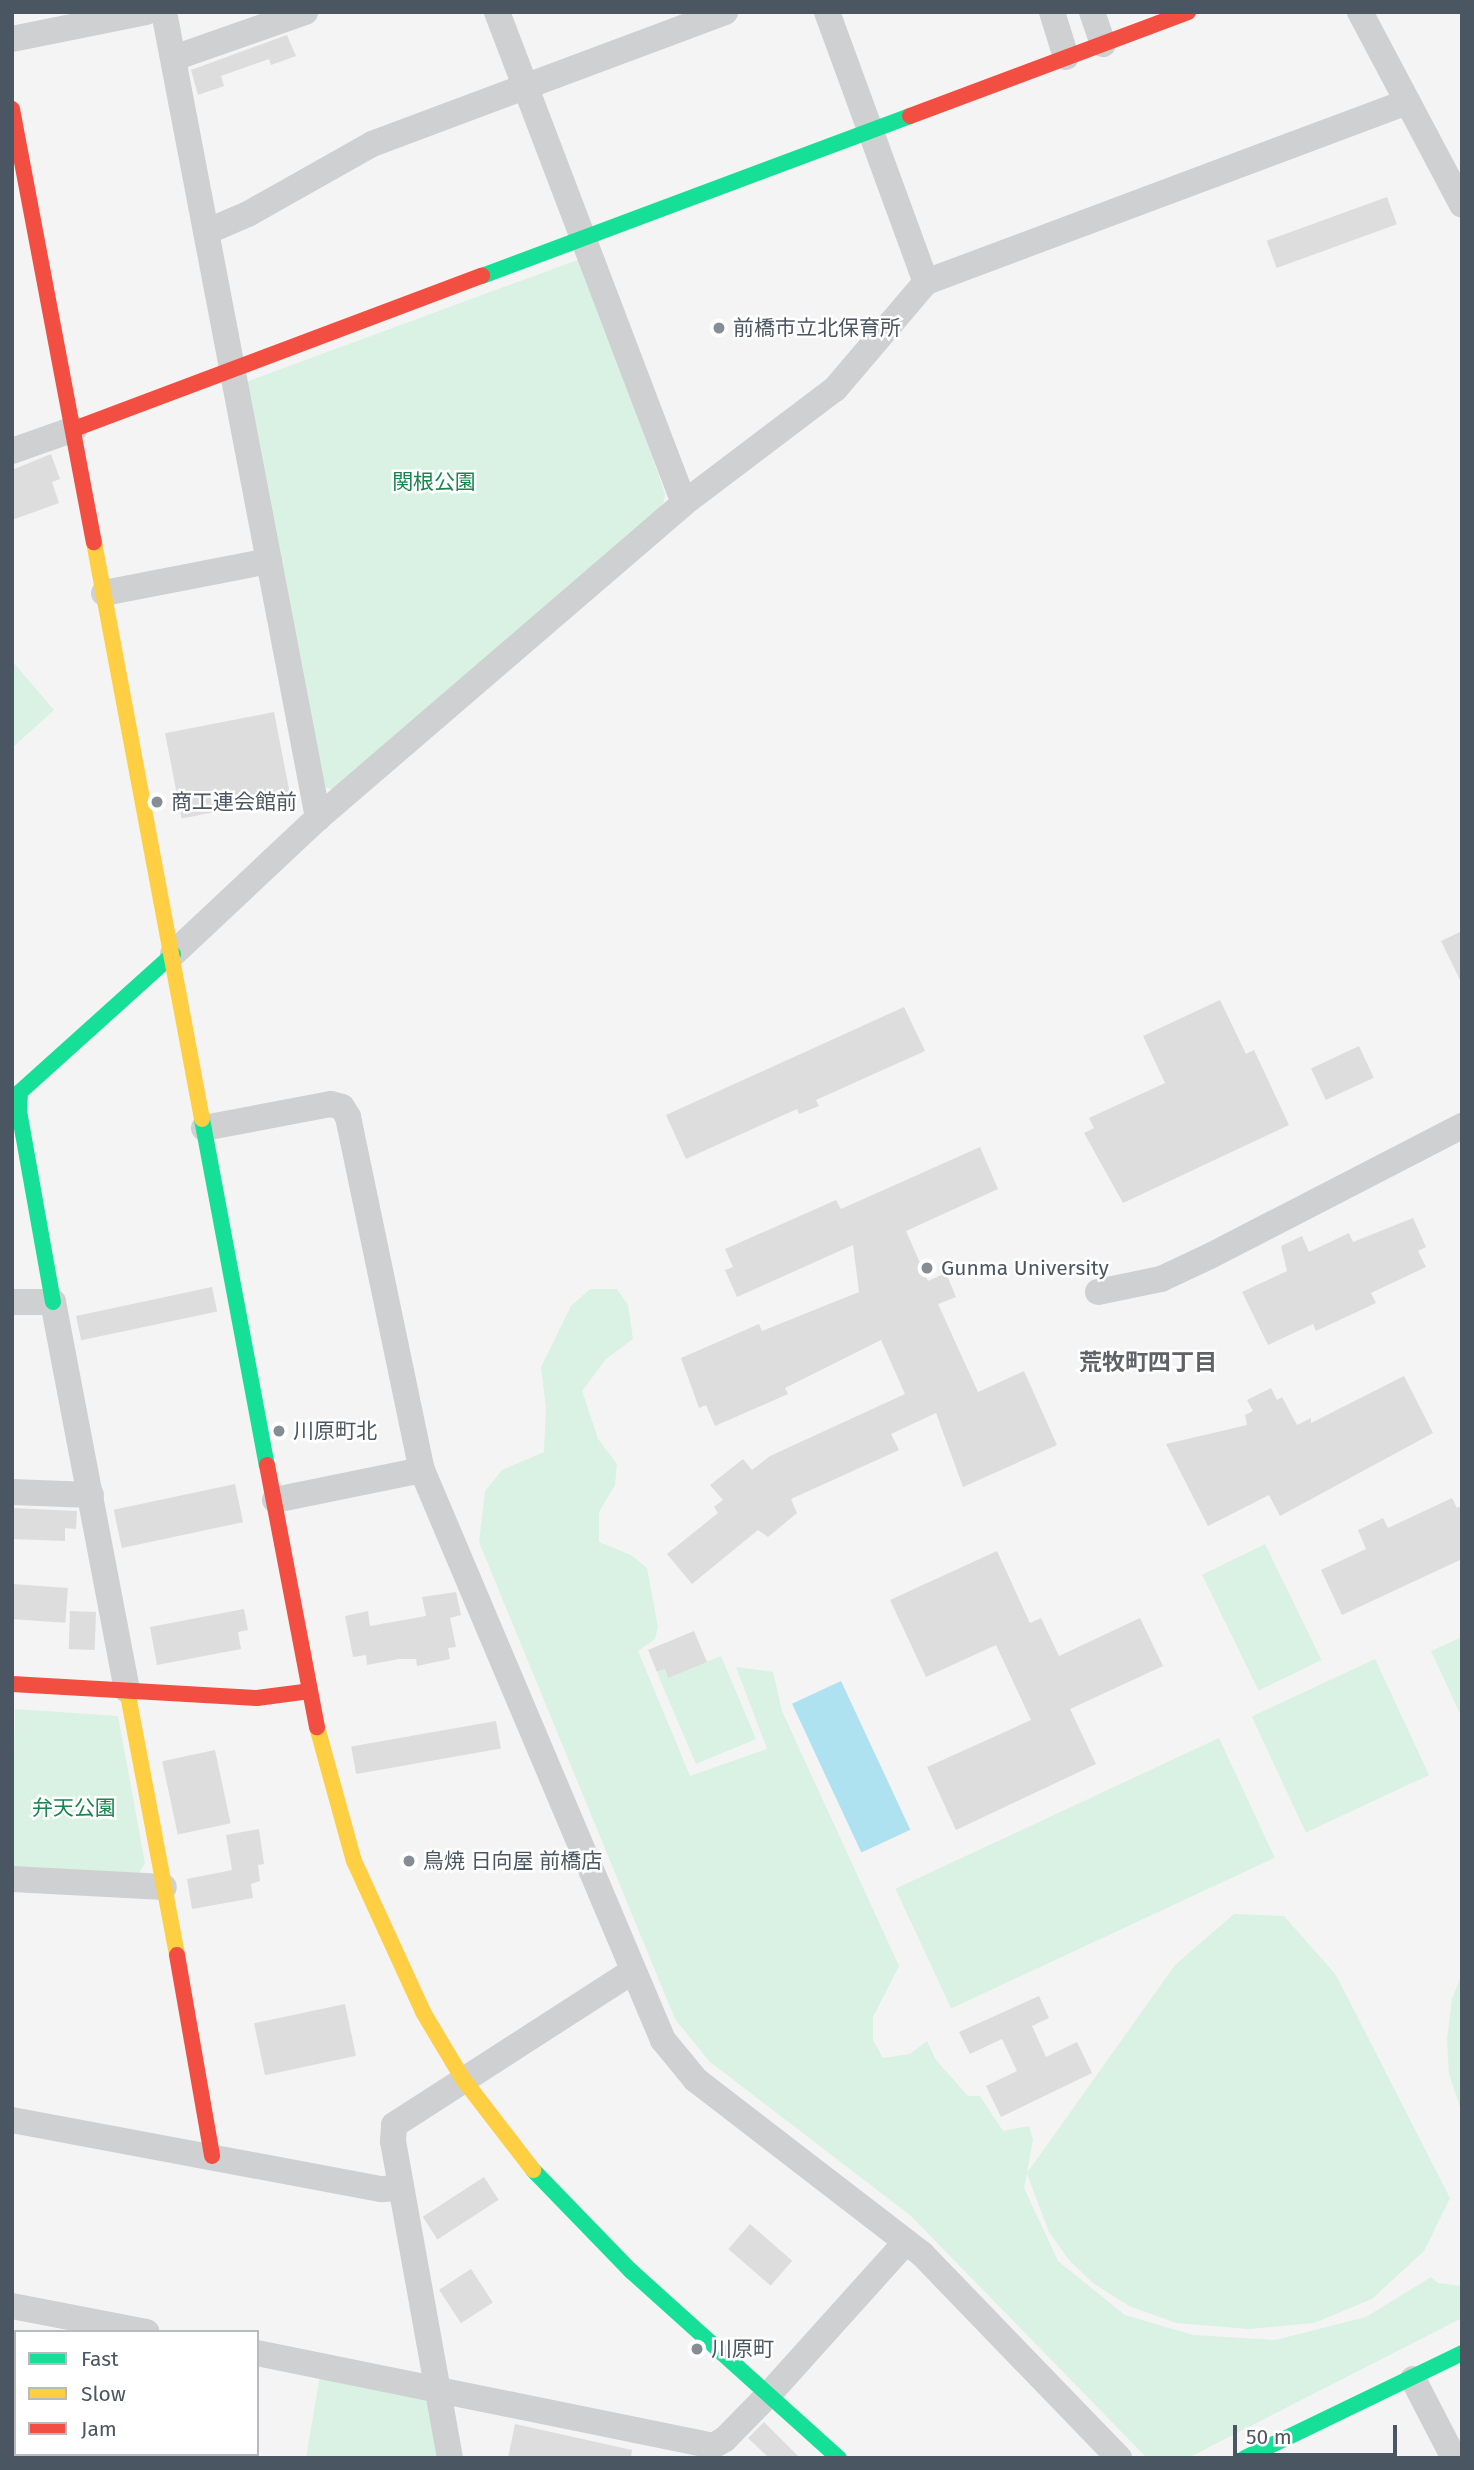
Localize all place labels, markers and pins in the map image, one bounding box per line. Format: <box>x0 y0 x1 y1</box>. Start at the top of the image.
place label: 前橋市立北保育所 <box>733 315 901 341</box>
marker: 前橋市立北保育所 <box>711 320 727 336</box>
place label: 商工連会館前 <box>171 789 297 815</box>
marker: 商工連会館前 <box>149 794 165 810</box>
place label: Gunma University <box>941 1255 1109 1281</box>
marker: Gunma University <box>919 1260 935 1276</box>
place label: 川原町北 <box>293 1418 377 1444</box>
marker: 川原町北 <box>271 1423 287 1439</box>
place label: 鳥焼 日向屋 前橋店 <box>423 1848 602 1874</box>
marker: 鳥焼 日向屋 前橋店 <box>401 1853 417 1869</box>
place label: 川原町 <box>711 2336 774 2362</box>
marker: 川原町 <box>689 2341 705 2357</box>

